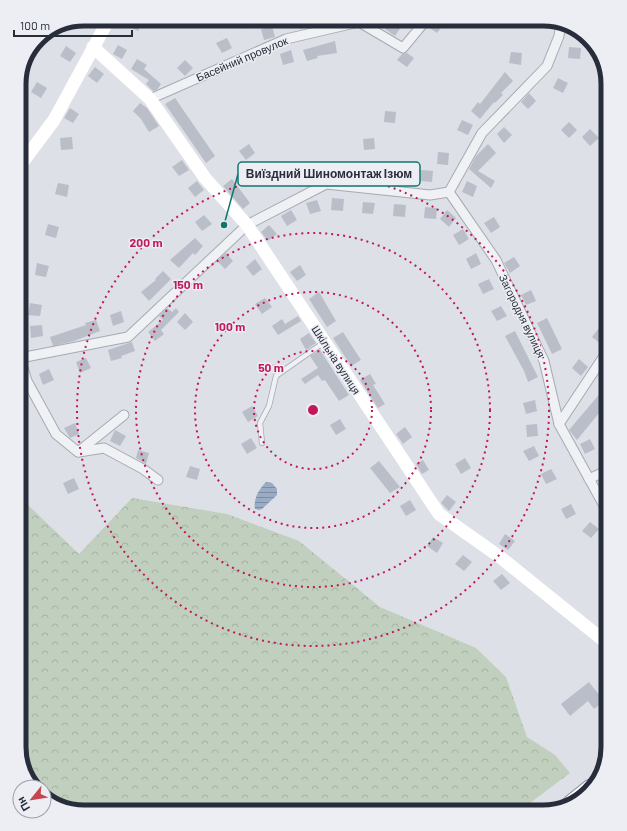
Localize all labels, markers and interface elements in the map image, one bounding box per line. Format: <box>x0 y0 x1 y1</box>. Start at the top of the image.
scale bar <box>14 12 132 38</box>
text: 100 m <box>20 18 50 32</box>
street label: Басейний провулок <box>194 33 290 84</box>
callout: Виїздний Шиномонтаж Ізюм <box>238 162 420 186</box>
text: Виїздний Шиномонтаж Ізюм <box>246 166 412 181</box>
text: 200 m <box>130 235 162 249</box>
street label: Загородня вулиця <box>497 272 548 360</box>
text: 150 m <box>173 277 203 291</box>
text: 100 m <box>215 319 245 333</box>
street label: Шкільна вулиця <box>309 323 364 397</box>
text: 50 m <box>258 360 284 374</box>
centre of rings <box>306 403 320 417</box>
north arrow <box>12 779 52 819</box>
text: Пн <box>14 795 32 814</box>

